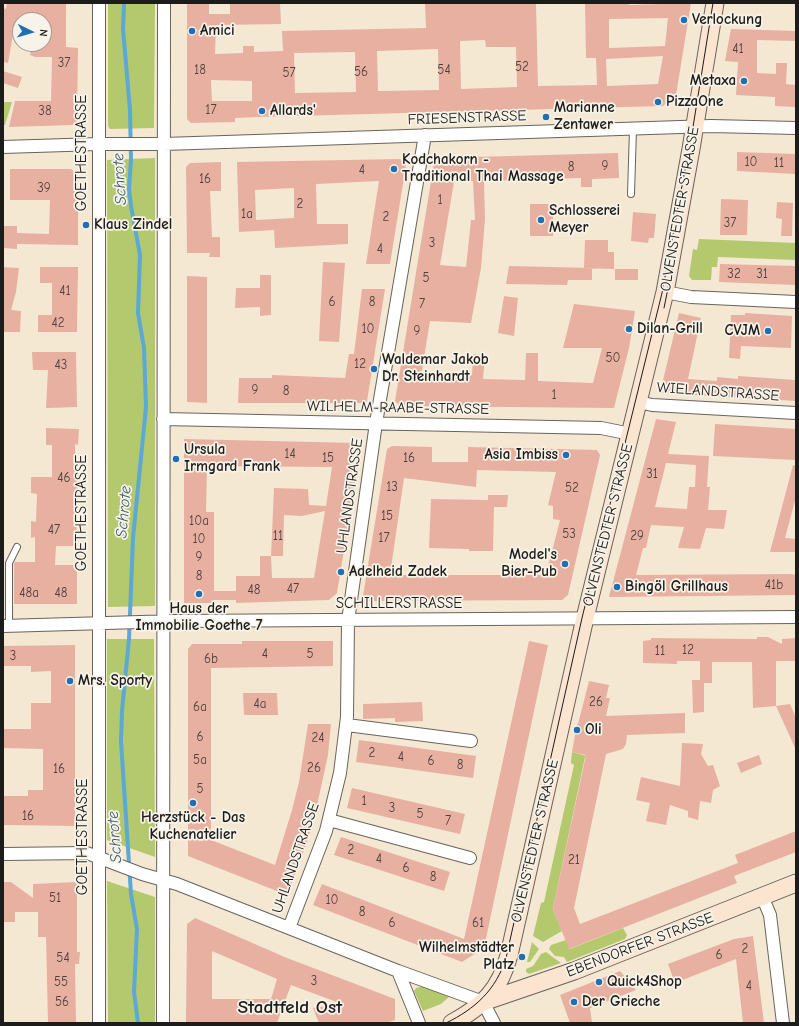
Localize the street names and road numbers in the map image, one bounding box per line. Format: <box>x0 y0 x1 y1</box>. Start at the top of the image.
street label: GOETHESTRASSE <box>73 95 91 211</box>
street label: FRIESENSTRASSE <box>407 107 527 129</box>
street label: OLVENSTEDTER STRASSE <box>657 125 703 293</box>
street label: WIELANDSTRASSE <box>656 379 780 405</box>
street label: WILHELM-RAABE-STRASSE <box>307 397 489 419</box>
street label: UHLANDSTRASSE <box>333 437 367 555</box>
street label: OLVENSTEDTER STRASSE <box>579 442 637 608</box>
street label: GOETHESTRASSE <box>73 455 91 571</box>
street label: SCHILLERSTRASSE <box>336 595 462 613</box>
street label: OLVENSTEDTER STRASSE <box>507 758 563 924</box>
street label: GOETHESTRASSE <box>74 779 92 895</box>
street label: UHLANDSTRASSE <box>269 800 323 916</box>
street label: EBENDORFER STRASSE <box>564 909 716 981</box>

